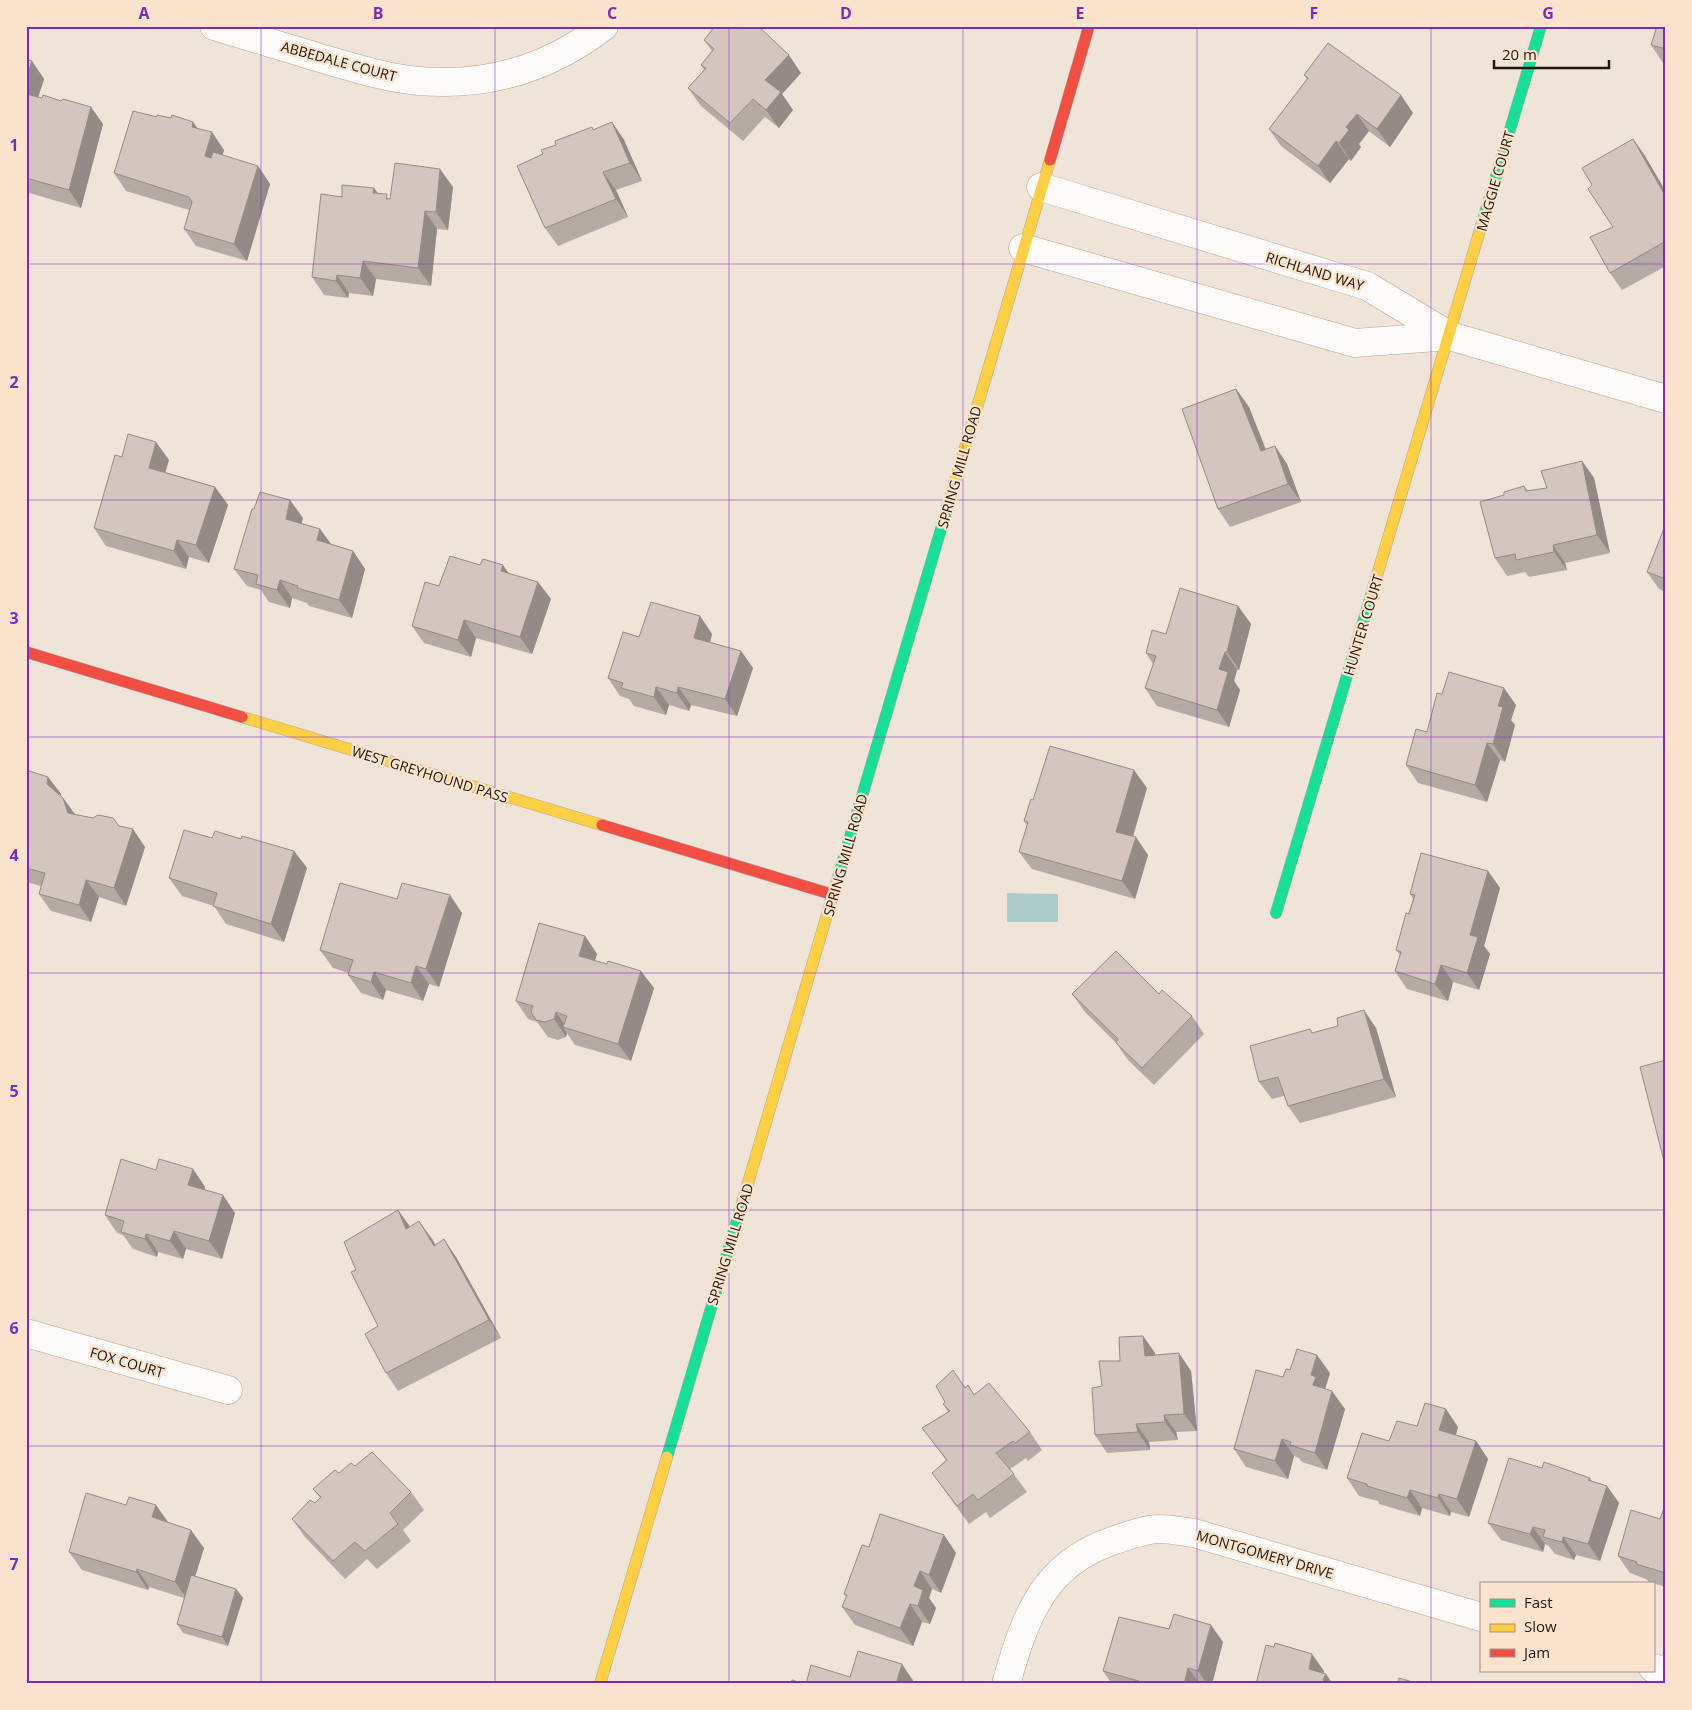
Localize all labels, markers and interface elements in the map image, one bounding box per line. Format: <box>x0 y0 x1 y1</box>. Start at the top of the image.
text: A <box>138 2 150 24</box>
text: B <box>373 2 383 24</box>
text: C <box>607 2 617 24</box>
text: D <box>840 2 852 24</box>
text: E <box>1076 2 1085 24</box>
text: F <box>1310 2 1318 24</box>
text: G <box>1542 2 1554 24</box>
street label: ABBEDALE COURT <box>279 36 399 86</box>
scale bar <box>1494 38 1610 70</box>
text: 20 m <box>1502 44 1537 64</box>
street label: MAGGIE COURT <box>1472 128 1518 233</box>
text: 1 <box>9 134 19 156</box>
street label: RICHLAND WAY <box>1264 247 1367 295</box>
text: 2 <box>9 371 19 393</box>
street label: SPRING MILL ROAD <box>932 404 986 530</box>
street label: HUNTER COURT <box>1339 572 1388 678</box>
text: 3 <box>9 607 19 629</box>
street label: WEST GREYHOUND PASS <box>350 741 510 807</box>
street label: SPRING MILL ROAD <box>818 792 872 918</box>
text: 4 <box>9 844 19 866</box>
text: 5 <box>9 1080 19 1102</box>
street label: SPRING MILL ROAD <box>702 1181 758 1307</box>
text: 6 <box>9 1317 19 1339</box>
street label: FOX COURT <box>88 1342 166 1382</box>
street label: MONTGOMERY DRIVE <box>1194 1525 1336 1583</box>
text: 7 <box>9 1553 19 1575</box>
legend <box>1480 1582 1654 1672</box>
text: Fast <box>1524 1592 1553 1612</box>
text: Slow <box>1524 1616 1557 1636</box>
text: Jam <box>1522 1642 1550 1662</box>

